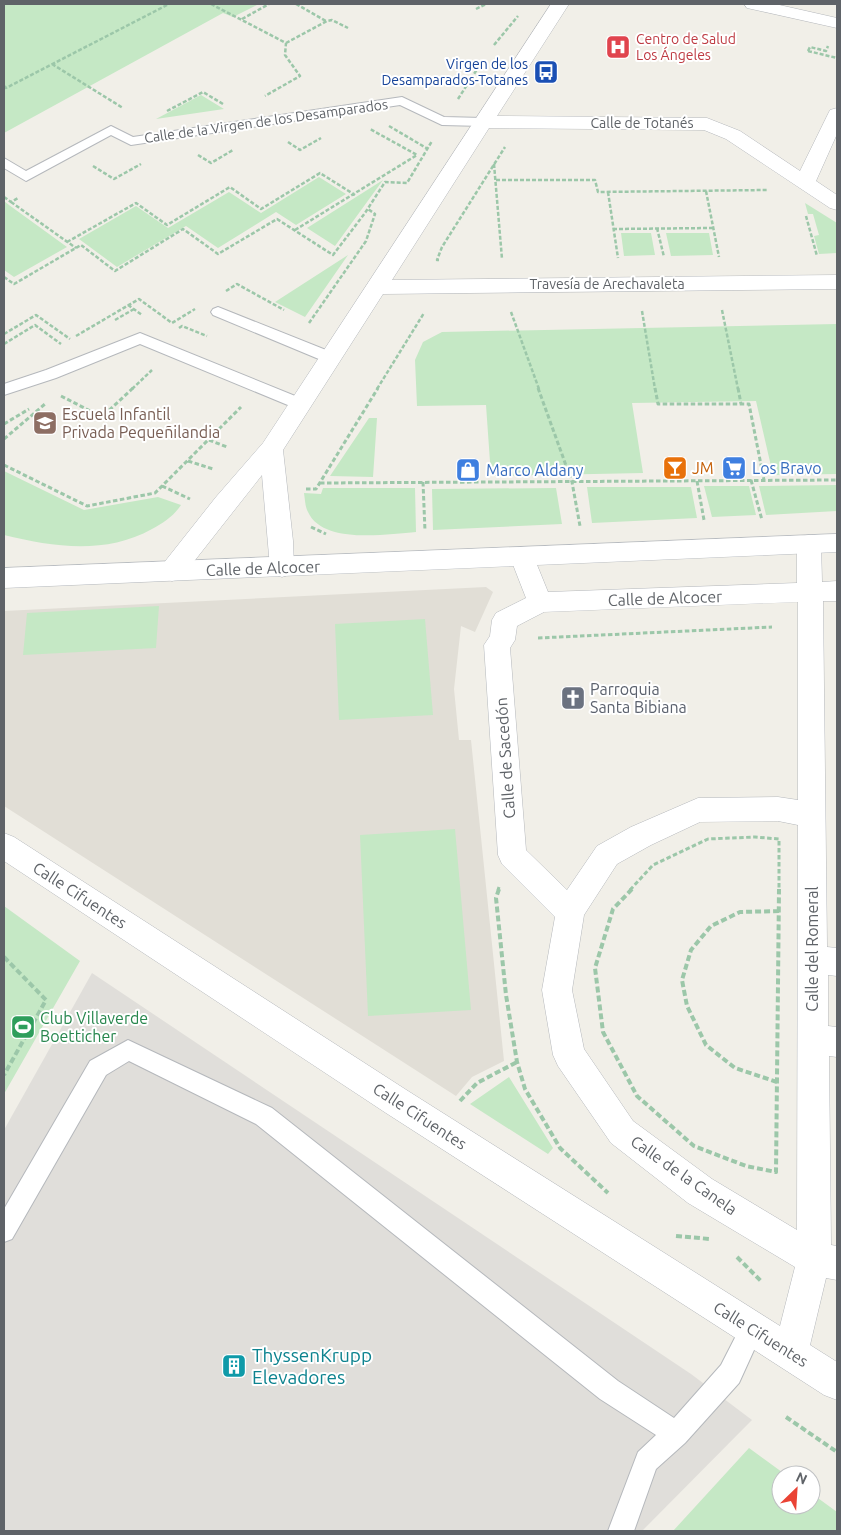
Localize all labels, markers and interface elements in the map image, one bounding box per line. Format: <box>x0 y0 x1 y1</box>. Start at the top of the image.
place label: Centro de Salud Los Ángeles <box>636 31 736 63</box>
hospital icon: Centro de Salud Los Ángeles <box>605 34 631 60</box>
place label: Virgen de los Desamparados-Totanes <box>381 56 528 88</box>
bus stop icon: Virgen de los Desamparados-Totanes <box>533 59 559 85</box>
street label: Calle de la Virgen de los Desamparados <box>143 96 389 146</box>
street label: Calle de Totanés <box>591 115 693 131</box>
street label: Travesía de Arechavaleta <box>529 276 685 292</box>
place label: Escuela Infantil Privada Pequeñilandia <box>62 405 220 441</box>
school or university icon: Escuela Infantil Privada Pequeñilandia <box>32 410 58 436</box>
bar icon: JM <box>662 455 688 481</box>
supermarket icon: Los Bravo <box>721 455 747 481</box>
shop icon: Marco Aldany <box>455 457 481 483</box>
place label: JM <box>692 459 714 477</box>
place label: Los Bravo <box>752 459 822 477</box>
place label: Marco Aldany <box>486 461 584 479</box>
street label: Calle de Alcocer <box>206 557 320 579</box>
street label: Calle de Alcocer <box>608 587 722 609</box>
place label: Parroquia Santa Bibiana <box>590 680 687 716</box>
church icon: Parroquia Santa Bibiana <box>560 685 586 711</box>
street label: Calle de Sacedón <box>492 697 518 819</box>
street label: Calle Cifuentes <box>30 858 130 932</box>
street label: Calle del Romeral <box>803 886 821 1012</box>
place label: Club Villaverde Boetticher <box>40 1009 148 1045</box>
sports icon: Club Villaverde Boetticher <box>10 1014 36 1040</box>
street label: Calle Cifuentes <box>370 1079 470 1153</box>
street label: Calle de la Canela <box>627 1132 741 1218</box>
street label: Calle Cifuentes <box>710 1298 812 1370</box>
place label: ThyssenKrupp Elevadores <box>252 1344 372 1388</box>
building icon: ThyssenKrupp Elevadores <box>221 1353 247 1379</box>
north arrow <box>771 1465 821 1515</box>
text: N <box>793 1469 810 1488</box>

